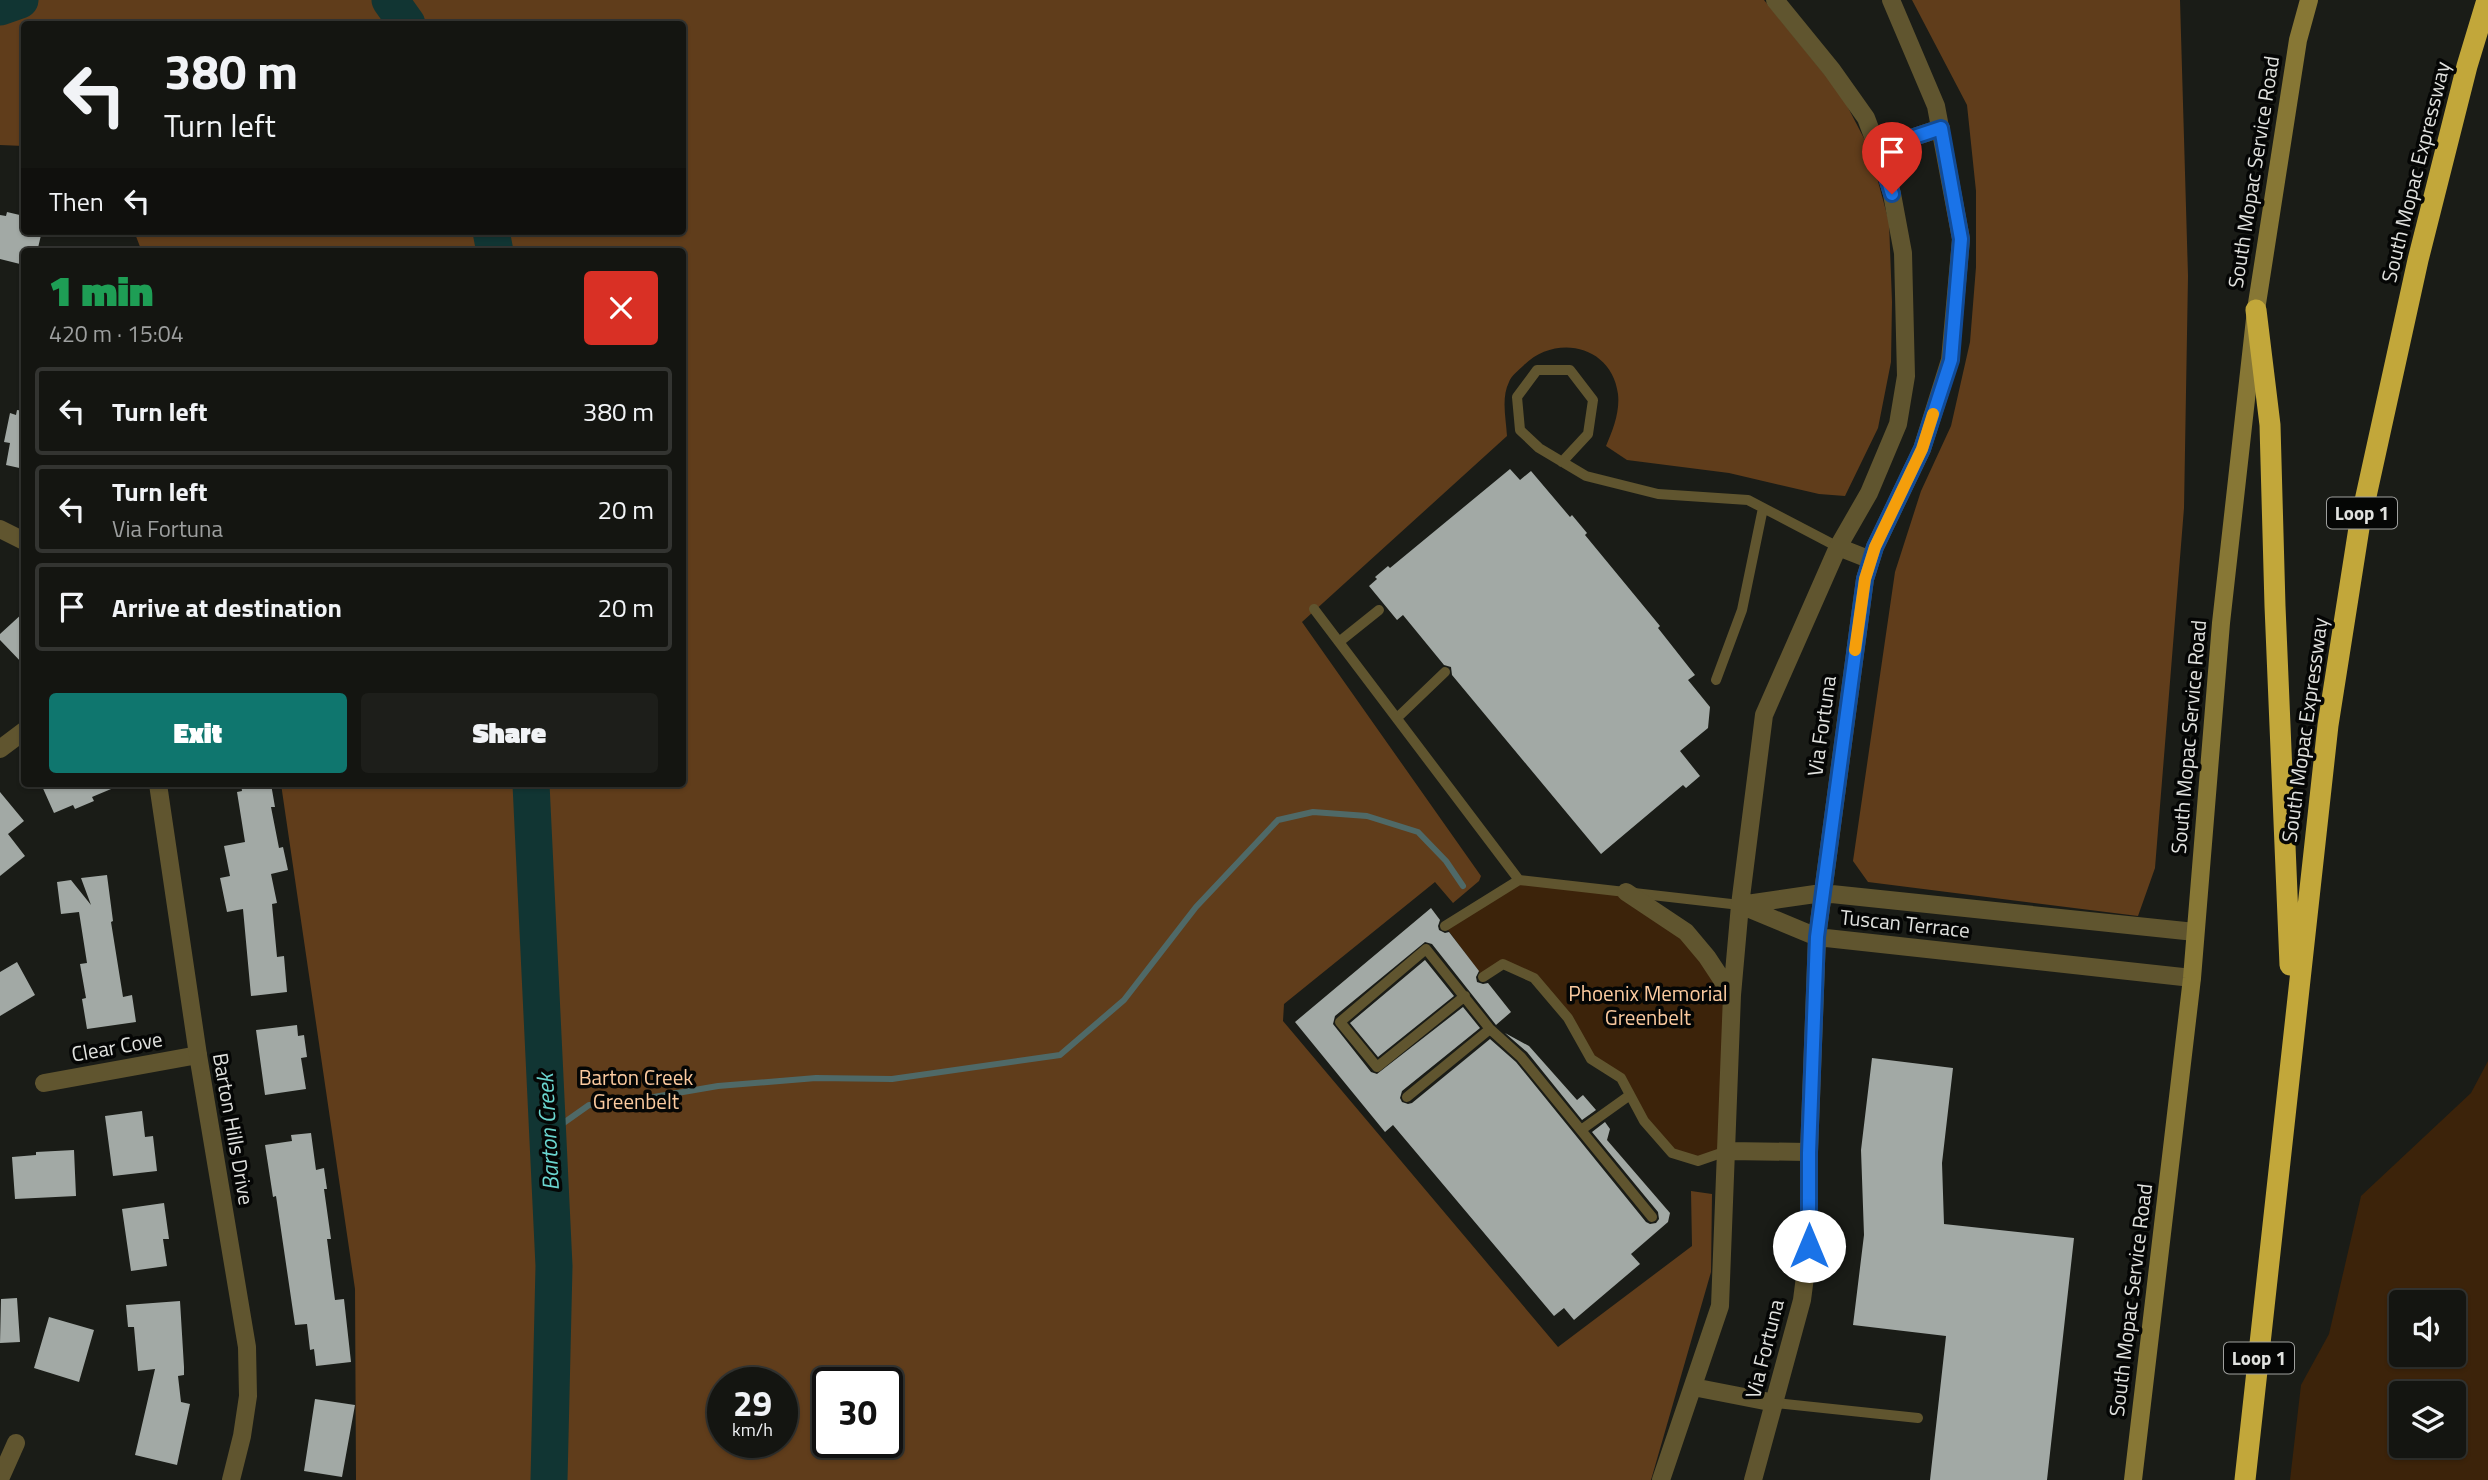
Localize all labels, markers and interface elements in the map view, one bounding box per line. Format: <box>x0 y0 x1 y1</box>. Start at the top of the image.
text: 380 m <box>164 33 298 108</box>
icon: left <box>49 49 140 140</box>
street label: South Mopac Service Road <box>2219 54 2287 290</box>
street label: South Mopac Expressway <box>2372 58 2458 286</box>
text: Turn left <box>164 101 276 149</box>
pin <box>1862 122 1922 194</box>
icon: arrive <box>1873 133 1911 171</box>
text: Then <box>49 182 104 221</box>
icon: left <box>118 182 156 220</box>
text: 1 min <box>49 258 153 322</box>
button: close <box>584 271 658 345</box>
text: 420 m · 15:04 <box>49 316 184 351</box>
icon: left <box>53 392 91 430</box>
text: Turn left <box>112 392 207 431</box>
text: 380 m <box>583 392 654 431</box>
text: Turn left <box>112 472 207 511</box>
icon: left <box>53 490 91 528</box>
text: 20 m <box>597 490 654 529</box>
road number: Loop 1 <box>2327 498 2397 528</box>
text: Via Fortuna <box>112 511 223 546</box>
icon: arrive <box>53 588 91 626</box>
text: Arrive at destination <box>112 588 342 627</box>
text: 20 m <box>597 588 654 627</box>
street label: South Mopac Expressway <box>2272 615 2336 844</box>
street label: South Mopac Service Road <box>2162 619 2214 855</box>
street label: Via Fortuna <box>1798 673 1844 778</box>
button: Exit <box>49 693 347 773</box>
button: Share <box>361 693 658 773</box>
street label: Tuscan Terrace <box>1839 900 1971 946</box>
park label: Phoenix Memorial Greenbelt <box>1568 977 1728 1033</box>
street label: Clear Cove <box>69 1022 165 1070</box>
street label: Barton Hills Drive <box>205 1050 263 1207</box>
park label: Barton Creek Greenbelt <box>579 1061 693 1117</box>
water label: Barton Creek <box>527 1070 568 1192</box>
street label: South Mopac Service Road <box>2100 1182 2160 1418</box>
position arrow <box>1772 1209 1846 1283</box>
map controls <box>2389 1290 2466 1458</box>
button: sound <box>2389 1290 2466 1367</box>
street label: Via Fortuna <box>1736 1295 1792 1402</box>
road number: Loop 1 <box>2224 1342 2294 1374</box>
speed limit sign: 30 <box>812 1367 903 1458</box>
text: 29 <box>733 1376 772 1430</box>
button: layers <box>2389 1381 2466 1458</box>
text: km/h <box>732 1416 773 1443</box>

